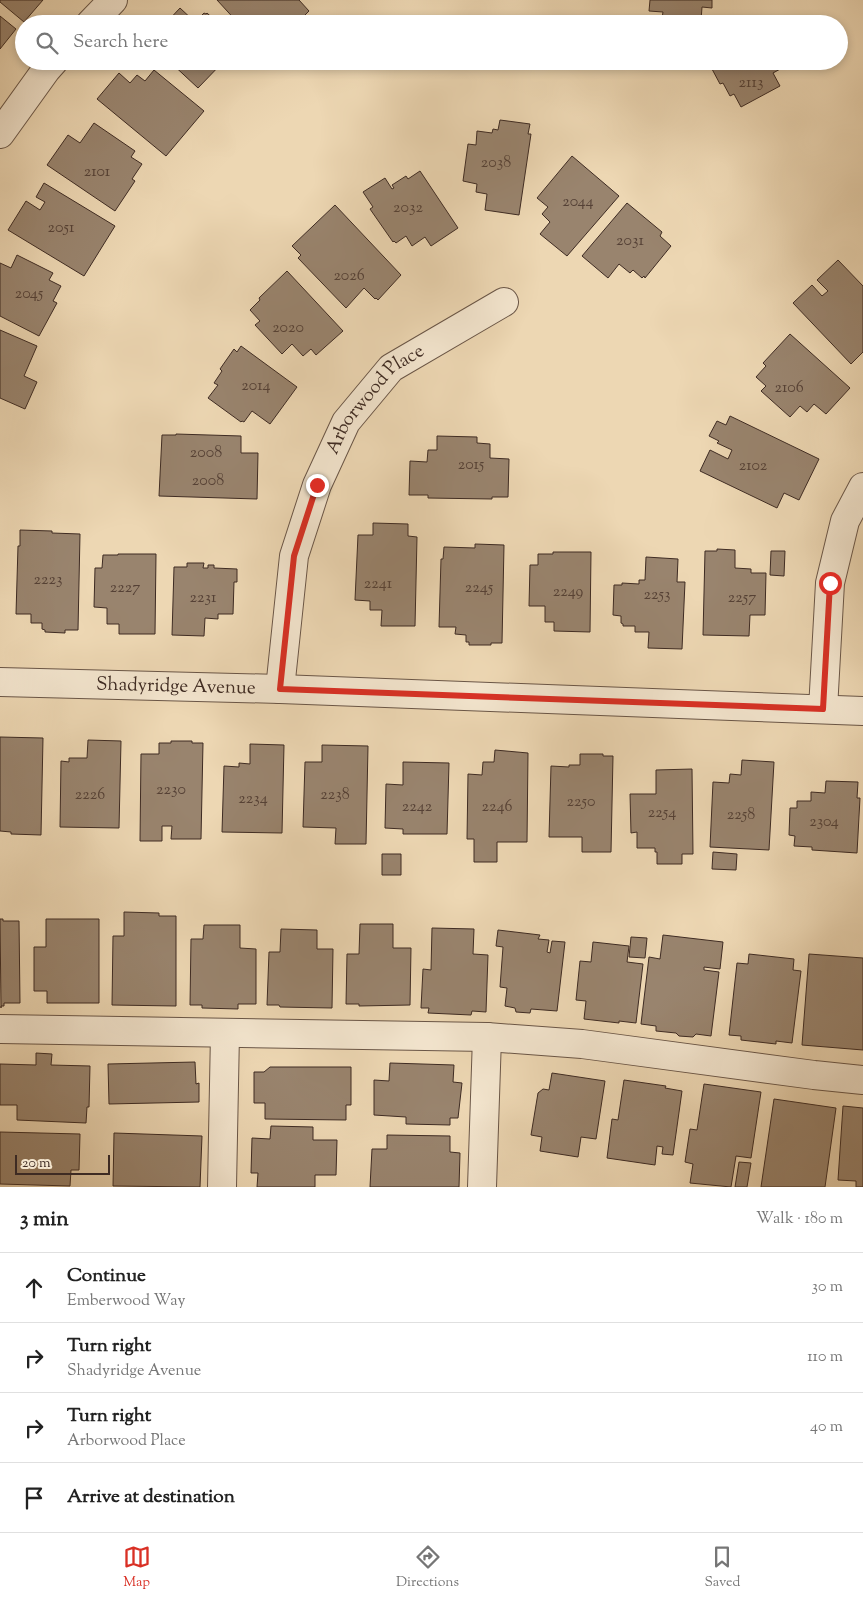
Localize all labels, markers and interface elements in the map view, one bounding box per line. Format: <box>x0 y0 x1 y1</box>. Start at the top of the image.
search box <box>15 15 848 70</box>
icon: search <box>33 29 61 57</box>
text: Search here <box>73 29 168 56</box>
house number: 2113 <box>739 72 763 95</box>
house number: 2038 <box>481 152 511 175</box>
house number: 2101 <box>84 161 111 184</box>
house number: 2044 <box>562 191 594 214</box>
house number: 2032 <box>393 197 423 220</box>
house number: 2051 <box>48 217 75 240</box>
house number: 2031 <box>616 230 644 253</box>
house number: 2026 <box>333 265 365 288</box>
house number: 2045 <box>15 283 44 306</box>
house number: 2020 <box>272 317 304 340</box>
street label: Arborwood Place <box>319 338 430 459</box>
house number: 2014 <box>241 375 271 398</box>
house number: 2106 <box>774 377 804 400</box>
house number: 2008 <box>190 442 222 465</box>
house number: 2015 <box>458 454 485 477</box>
house number: 2102 <box>739 455 768 478</box>
house number: 2008 <box>192 470 224 493</box>
route end <box>306 474 329 497</box>
house number: 2223 <box>34 569 62 592</box>
route start <box>819 572 842 595</box>
house number: 2241 <box>364 573 393 596</box>
house number: 2227 <box>110 577 140 600</box>
house number: 2245 <box>465 577 494 600</box>
house number: 2249 <box>553 581 584 604</box>
house number: 2253 <box>644 584 670 607</box>
house number: 2231 <box>190 587 217 610</box>
house number: 2257 <box>728 587 756 610</box>
street label: Shadyridge Avenue <box>96 671 256 702</box>
house number: 2230 <box>156 779 186 802</box>
house number: 2226 <box>75 784 105 807</box>
house number: 2238 <box>320 784 350 807</box>
house number: 2234 <box>238 788 268 811</box>
house number: 2250 <box>567 791 595 814</box>
house number: 2242 <box>402 796 433 819</box>
house number: 2246 <box>482 796 512 819</box>
house number: 2254 <box>648 802 676 825</box>
house number: 2258 <box>727 804 755 827</box>
house number: 2304 <box>809 811 839 834</box>
scale bar <box>15 1152 110 1175</box>
text: 20 m <box>22 1154 51 1174</box>
text: 3 min <box>20 1205 69 1235</box>
text: Walk · 180 m <box>756 1208 843 1231</box>
text: Continue <box>67 1263 146 1290</box>
icon: ahead <box>20 1274 48 1302</box>
text: 30 m <box>812 1276 843 1299</box>
text: Emberwood Way <box>67 1290 185 1313</box>
text: Turn right <box>67 1333 151 1360</box>
icon: right <box>20 1344 48 1372</box>
text: 110 m <box>807 1346 843 1369</box>
text: Shadyridge Avenue <box>67 1360 201 1383</box>
text: Turn right <box>67 1403 151 1430</box>
icon: right <box>20 1414 48 1442</box>
text: 40 m <box>810 1416 843 1439</box>
text: Arborwood Place <box>67 1430 186 1453</box>
icon: arrive <box>20 1484 48 1512</box>
text: Arrive at destination <box>67 1484 235 1511</box>
tab: Map <box>123 1543 151 1593</box>
tab: Directions <box>396 1543 459 1593</box>
tab: Saved <box>704 1543 740 1593</box>

